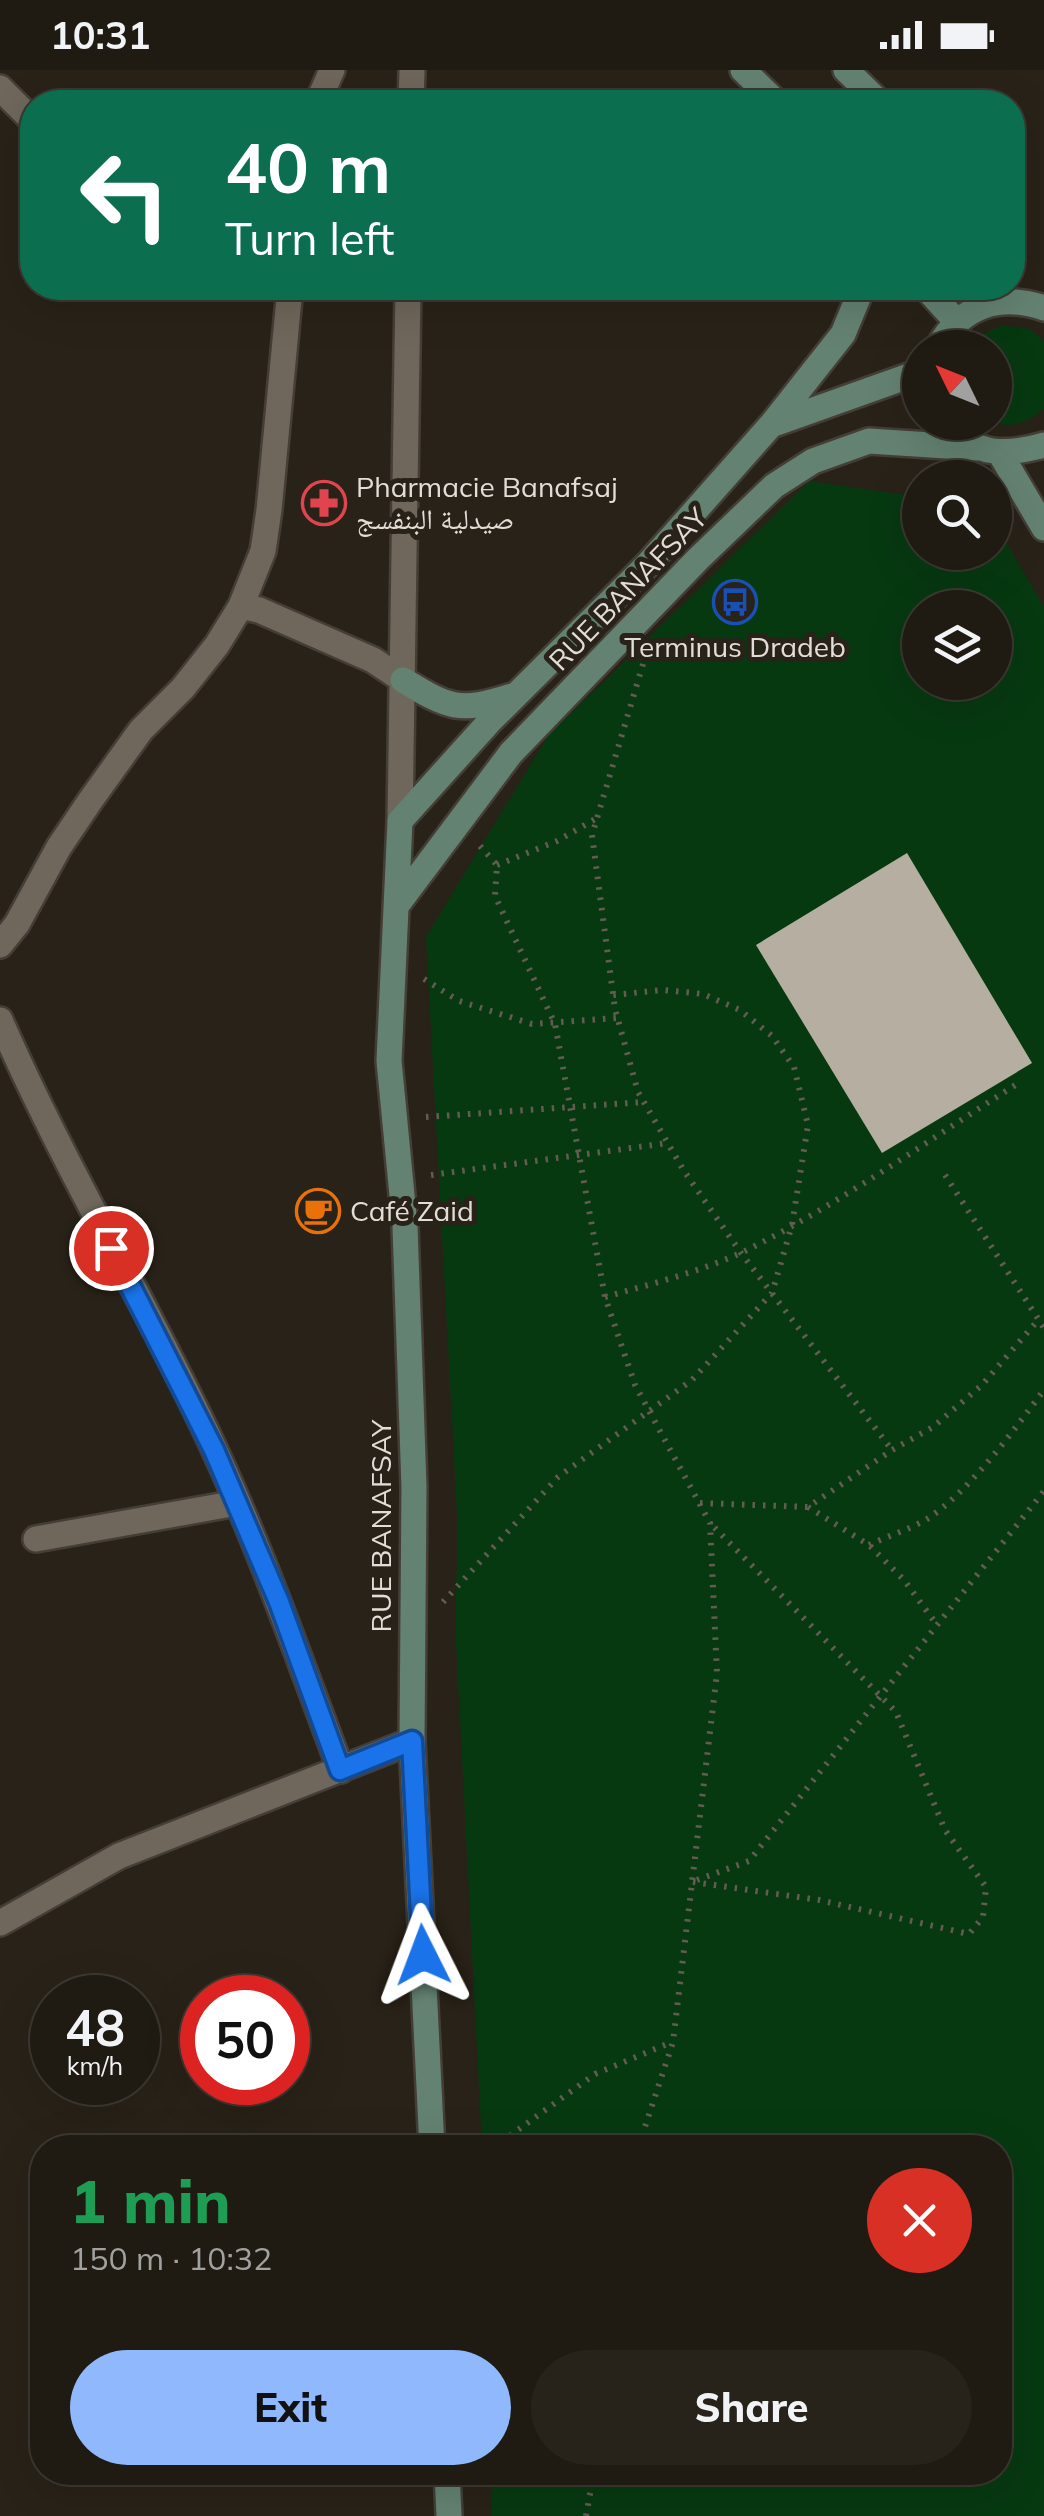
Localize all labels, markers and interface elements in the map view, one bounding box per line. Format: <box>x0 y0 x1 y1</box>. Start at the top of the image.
text: 10:31 <box>50 11 151 59</box>
text: 40 m <box>225 123 391 211</box>
icon: left <box>60 130 190 260</box>
text: Turn left <box>225 210 394 266</box>
north arrow <box>902 330 1012 440</box>
map controls <box>902 330 1012 700</box>
button: search <box>902 460 1012 570</box>
place label: Pharmacie Banafsaj صيدلية البنفسج <box>356 469 618 537</box>
pharmacy icon: Pharmacie Banafsaj صيدلية البنفسج <box>301 480 347 526</box>
street label: RUE BANAFSAY <box>541 499 715 677</box>
bus stop icon: Terminus Dradeb <box>712 579 758 625</box>
button: layers <box>902 590 1012 700</box>
place label: Terminus Dradeb <box>624 629 846 664</box>
cafe icon: Café Zaid <box>295 1188 341 1234</box>
place label: Café Zaid <box>350 1193 474 1228</box>
pin <box>69 1206 154 1291</box>
icon: arrive <box>84 1221 139 1276</box>
street label: RUE BANAFSAY <box>363 1419 398 1632</box>
position arrow <box>371 1903 475 2007</box>
speed limit sign: 50 <box>180 1975 310 2105</box>
text: 48 <box>65 1996 125 2059</box>
text: km/h <box>67 2050 123 2081</box>
text: 1 min <box>70 2163 231 2238</box>
button: close <box>867 2168 972 2273</box>
text: 150 m · 10:32 <box>70 2238 272 2278</box>
button: Exit <box>70 2350 511 2465</box>
button: Share <box>531 2350 972 2465</box>

